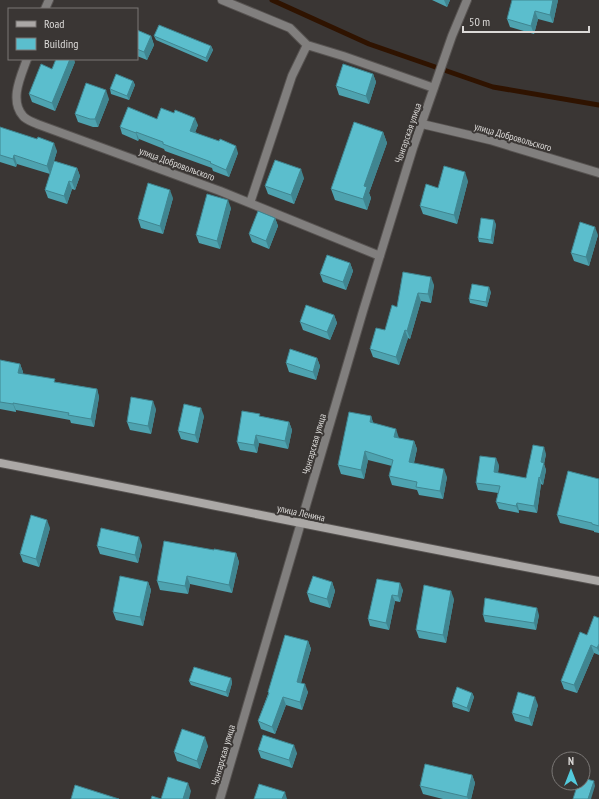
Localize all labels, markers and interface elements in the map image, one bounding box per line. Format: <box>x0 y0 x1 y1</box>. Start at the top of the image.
legend <box>8 8 138 60</box>
scale bar <box>463 8 589 34</box>
text: 50 m <box>469 14 490 29</box>
text: Road <box>44 16 64 31</box>
text: Building <box>44 36 79 51</box>
street label: Чонгарская улица <box>392 101 424 165</box>
street label: улица Добровольского <box>473 120 553 154</box>
street label: улица Добровольского <box>137 144 217 184</box>
street label: Чонгарская улица <box>299 412 329 476</box>
street label: улица Ленина <box>276 502 326 524</box>
street label: Чонгарская улица <box>208 723 238 787</box>
north arrow <box>551 751 591 791</box>
text: N <box>568 754 574 768</box>

